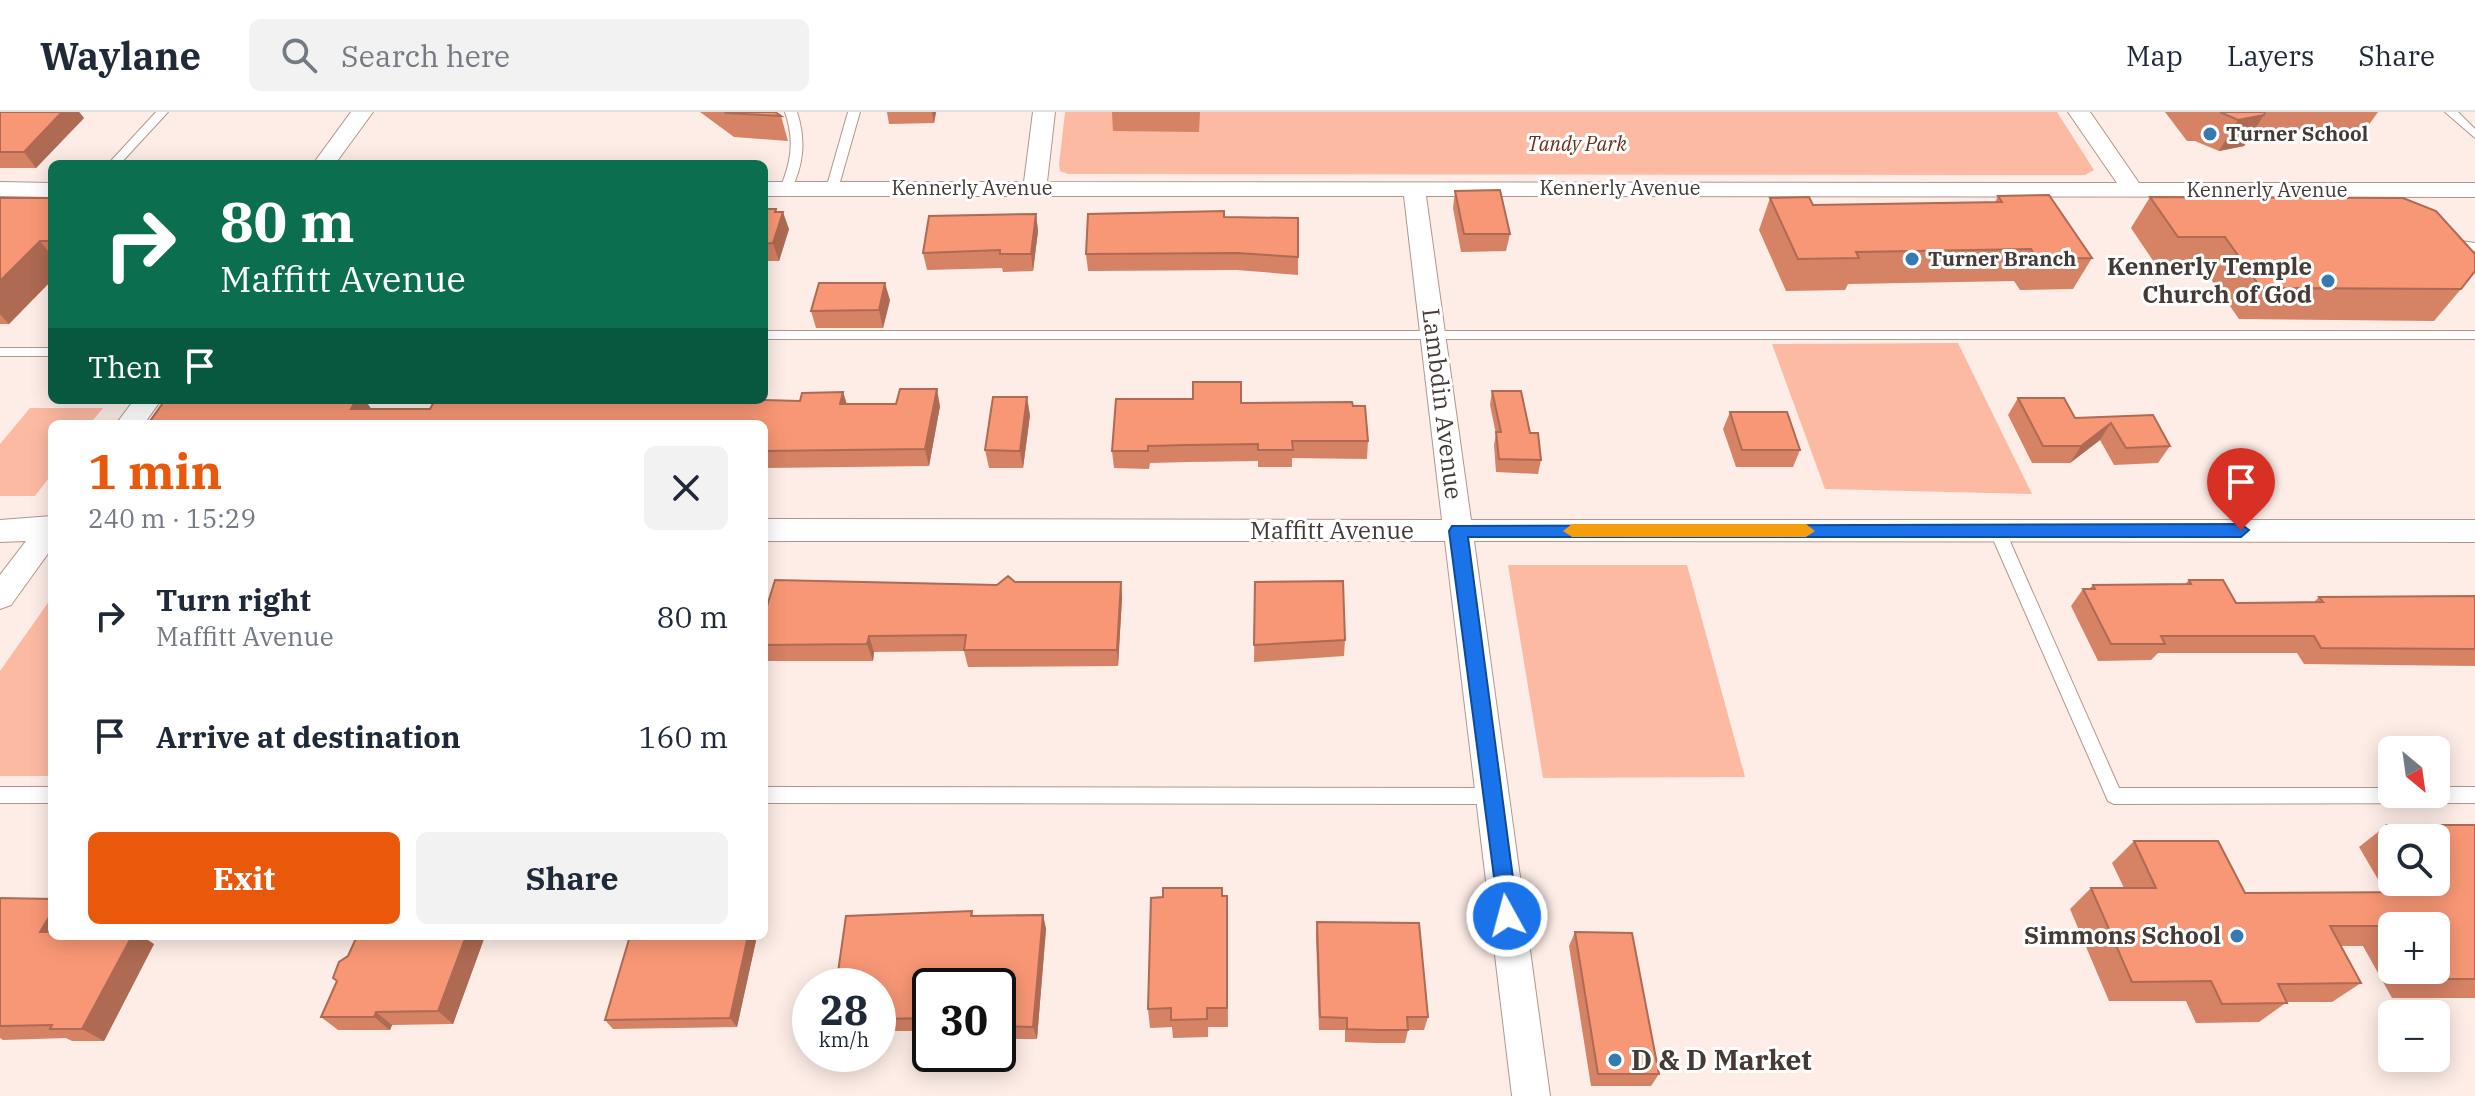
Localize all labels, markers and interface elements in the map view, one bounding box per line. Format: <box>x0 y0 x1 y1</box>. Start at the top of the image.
search box <box>249 19 809 91</box>
text: Waylane <box>40 31 201 80</box>
icon: search <box>277 33 321 77</box>
text: Search here <box>341 36 510 75</box>
text: Map <box>2126 37 2183 74</box>
text: Layers <box>2227 37 2314 74</box>
text: Share <box>2358 37 2435 74</box>
place label: Turner School <box>2226 120 2368 147</box>
marker: Turner School <box>2201 125 2219 143</box>
park label: Tandy Park <box>1527 130 1627 157</box>
street label: Kennerly Avenue <box>891 174 1053 201</box>
street label: Kennerly Avenue <box>1539 174 1701 201</box>
street label: Kennerly Avenue <box>2186 176 2348 203</box>
text: 80 m <box>220 185 355 257</box>
icon: right <box>88 192 192 296</box>
place label: Turner Branch <box>1928 245 2076 272</box>
marker: Turner Branch <box>1903 250 1921 268</box>
place label: Kennerly Temple Church of God <box>2107 250 2312 310</box>
text: Maffitt Avenue <box>220 255 466 302</box>
marker: Kennerly Temple Church of God <box>2319 272 2337 290</box>
street label: Lambdin Avenue <box>1415 307 1471 501</box>
icon: arrive <box>178 344 222 388</box>
text: Then <box>88 347 162 386</box>
text: 1 min <box>88 440 222 502</box>
button: close <box>644 446 728 530</box>
pin <box>2207 448 2275 530</box>
icon: arrive <box>2219 460 2263 504</box>
text: 240 m · 15:29 <box>88 501 256 535</box>
street label: Maffitt Avenue <box>1250 514 1414 546</box>
text: Turn right <box>156 580 311 619</box>
icon: right <box>88 594 132 638</box>
text: 80 m <box>656 597 728 636</box>
text: Maffitt Avenue <box>156 619 334 653</box>
icon: arrive <box>88 714 132 758</box>
text: Arrive at destination <box>156 717 461 756</box>
text: 160 m <box>638 717 728 756</box>
north arrow <box>2378 736 2450 808</box>
map controls <box>2378 736 2450 1072</box>
button: search <box>2378 824 2450 896</box>
button: Exit <box>88 832 400 924</box>
button: Share <box>416 832 728 924</box>
position arrow <box>1465 874 1549 958</box>
button: + <box>2378 912 2450 984</box>
place label: Simmons School <box>2024 919 2221 951</box>
marker: Simmons School <box>2228 927 2246 945</box>
speed limit sign: 30 <box>912 968 1016 1072</box>
text: 28 <box>820 984 868 1036</box>
button: − <box>2378 1000 2450 1072</box>
text: km/h <box>819 1026 869 1053</box>
place label: D & D Market <box>1631 1041 1812 1078</box>
marker: D & D Market <box>1606 1051 1624 1069</box>

